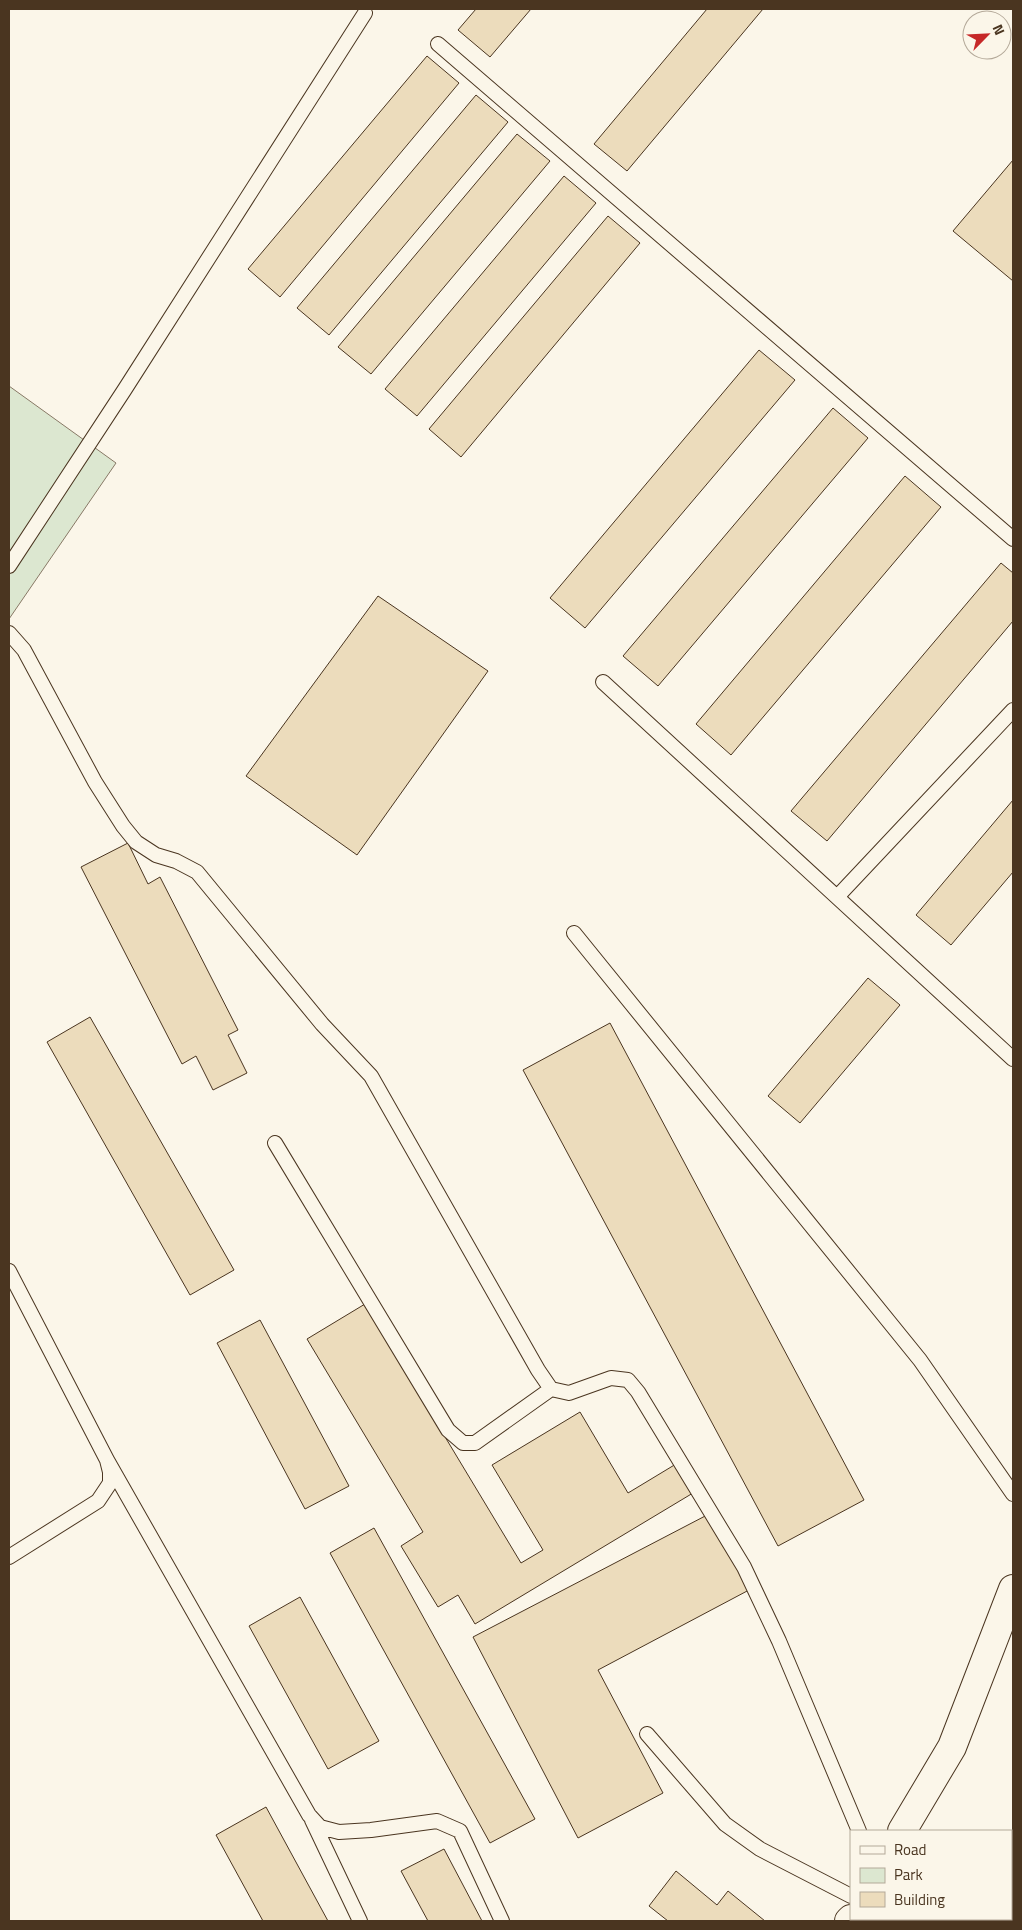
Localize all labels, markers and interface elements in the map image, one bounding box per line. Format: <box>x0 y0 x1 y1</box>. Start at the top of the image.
north arrow <box>962 10 1012 60</box>
text: N <box>988 21 1011 38</box>
legend <box>850 1830 1012 1920</box>
text: Road <box>894 1838 926 1861</box>
text: Park <box>894 1863 923 1886</box>
text: Building <box>894 1888 945 1911</box>

